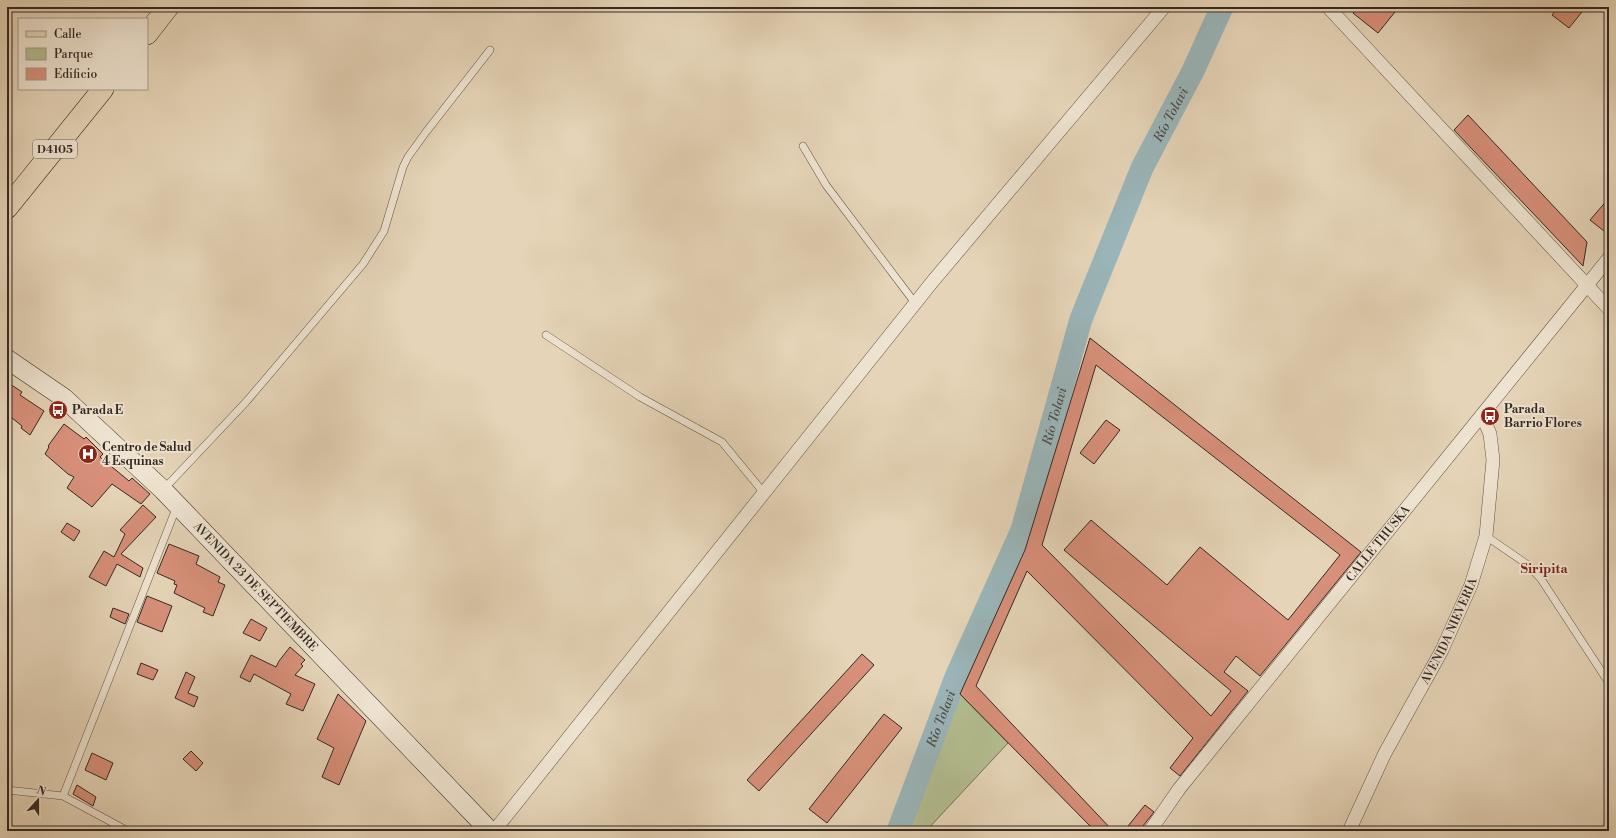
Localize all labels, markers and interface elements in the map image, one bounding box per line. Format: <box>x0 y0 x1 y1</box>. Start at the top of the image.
legend <box>18 18 148 90</box>
text: Calle <box>54 27 81 42</box>
text: Parque <box>54 47 93 62</box>
text: Edificio <box>54 67 97 82</box>
water label: Río Tolavi <box>1150 84 1192 146</box>
road number: D4105 <box>33 140 77 158</box>
water label: Río Tolavi <box>1039 385 1071 448</box>
bus stop icon: Parada E <box>47 399 69 421</box>
place label: Parada Barrio Flores <box>1504 402 1582 431</box>
place label: Parada E <box>72 403 123 418</box>
bus stop icon: Parada Barrio Flores <box>1479 405 1501 427</box>
place label: Centro de Salud 4 Esquinas <box>102 440 192 469</box>
hospital icon: Centro de Salud 4 Esquinas <box>77 443 99 465</box>
street label: CALLE THUSKA <box>1343 502 1414 585</box>
street label: AVENIDA 23 DE SEPTIEMBRE <box>189 518 321 655</box>
district label: Siripita <box>1521 561 1568 577</box>
street label: AVENIDA NIEVERIA <box>1417 575 1481 688</box>
water label: Río Tolavi <box>923 688 959 750</box>
north arrow <box>18 780 58 820</box>
text: N <box>35 784 48 800</box>

